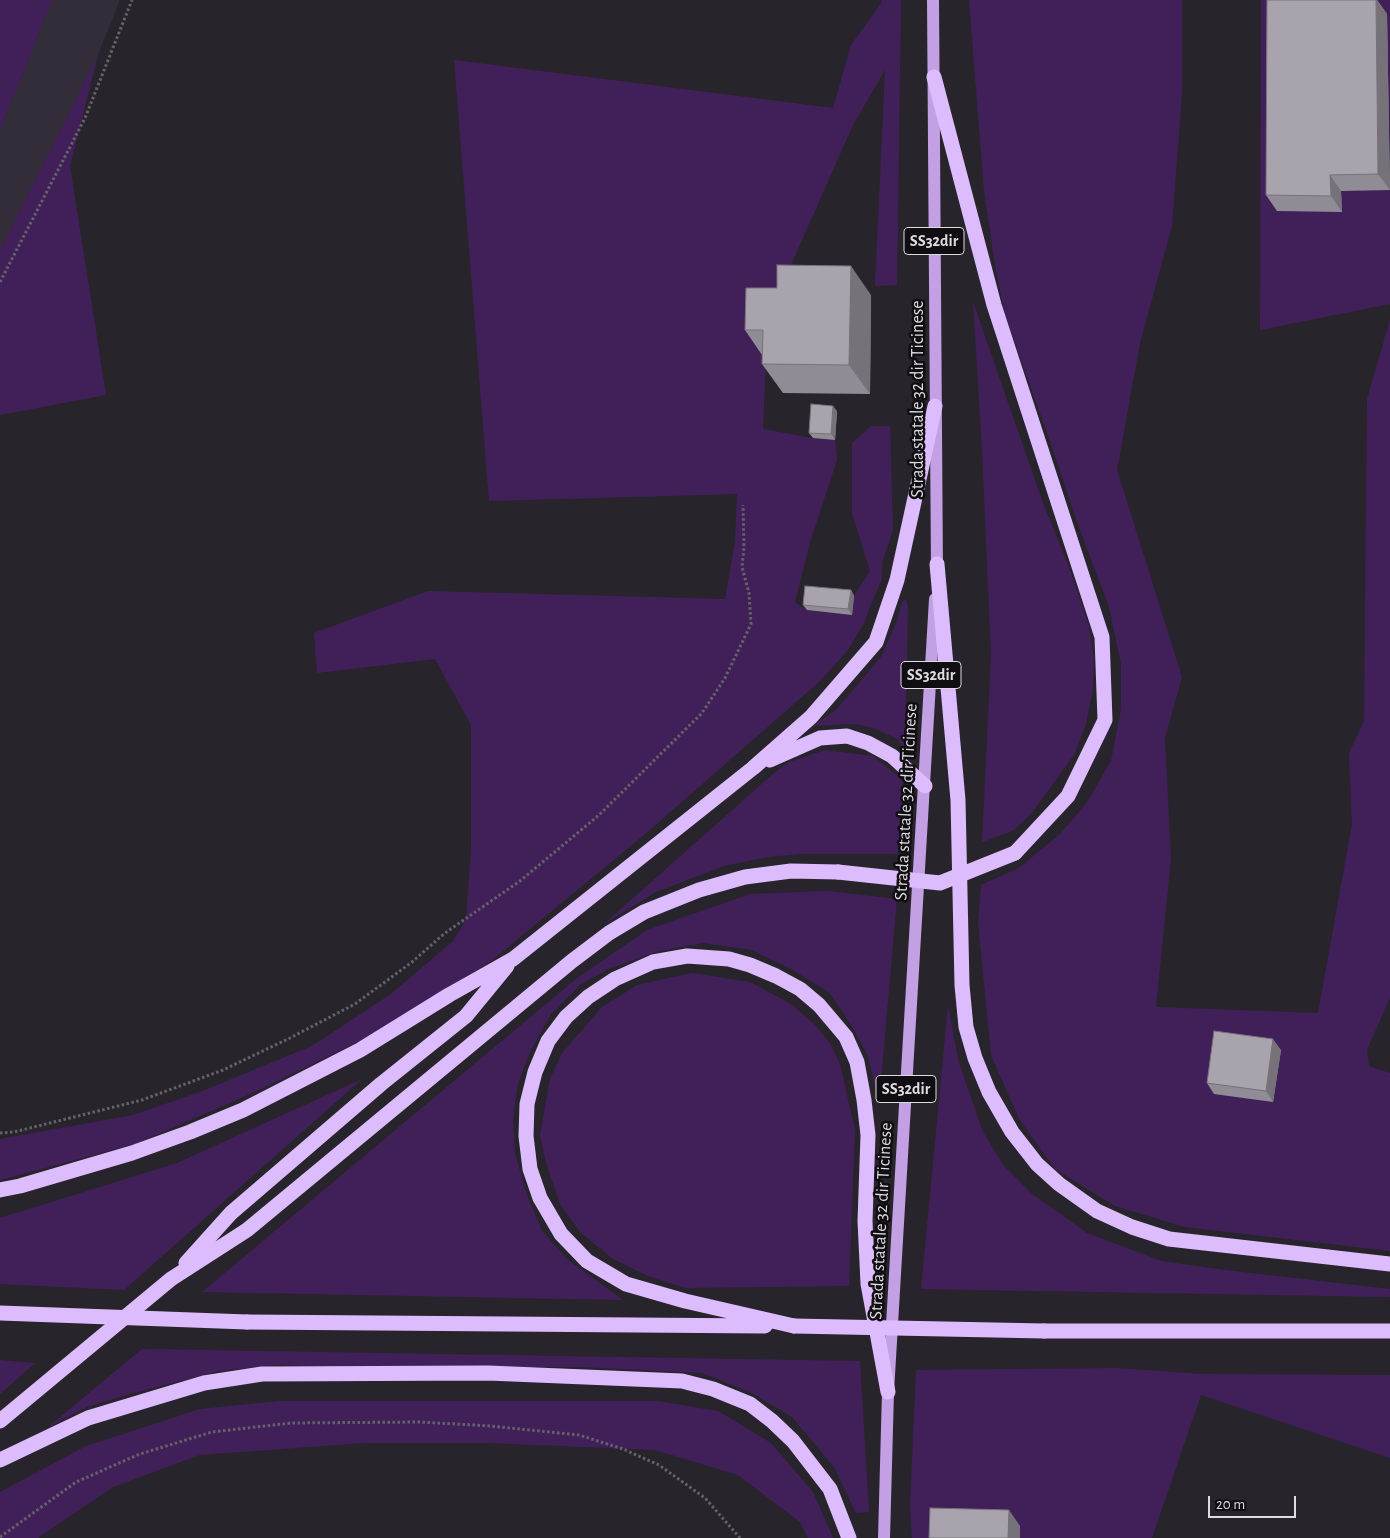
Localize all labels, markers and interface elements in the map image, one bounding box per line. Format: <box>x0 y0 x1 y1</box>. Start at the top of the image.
road number: SS32dir <box>904 228 964 255</box>
street label: Strada statale 32 dir Ticinese <box>907 300 929 498</box>
road number: SS32dir <box>901 662 961 688</box>
street label: Strada statale 32 dir Ticinese <box>890 703 922 901</box>
road number: SS32dir <box>876 1076 936 1102</box>
street label: Strada statale 32 dir Ticinese <box>865 1122 897 1320</box>
scale bar <box>1210 1486 1298 1518</box>
text: 20 m <box>1216 1497 1245 1512</box>

